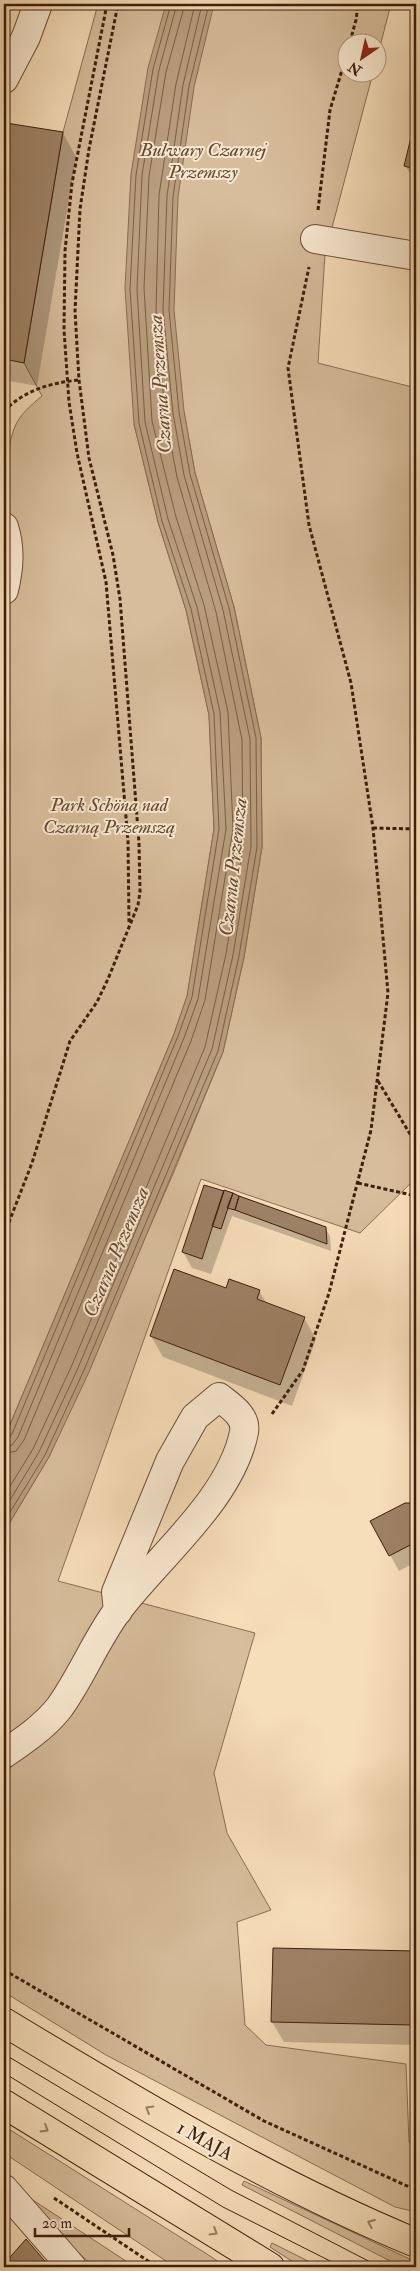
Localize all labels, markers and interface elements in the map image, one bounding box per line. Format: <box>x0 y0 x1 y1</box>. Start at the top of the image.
north arrow <box>338 32 388 82</box>
text: N <box>345 58 366 79</box>
park label: Bulwary Czarnej Przemszy <box>139 138 267 184</box>
water label: Czarna Przemsza <box>143 314 177 454</box>
park label: Park Schöna nad Czarną Przemszą <box>43 793 175 839</box>
water label: Czarna Przemsza <box>213 797 253 937</box>
water label: Czarna Przemsza <box>77 1183 155 1321</box>
one-way arrow <box>146 2106 155 2116</box>
street label: 1 MAJA <box>173 2116 237 2166</box>
one-way arrow <box>40 2123 49 2133</box>
scale bar <box>35 2206 129 2238</box>
text: 20 m <box>42 2214 72 2233</box>
one-way arrow <box>367 2219 376 2230</box>
one-way arrow <box>208 2226 217 2235</box>

